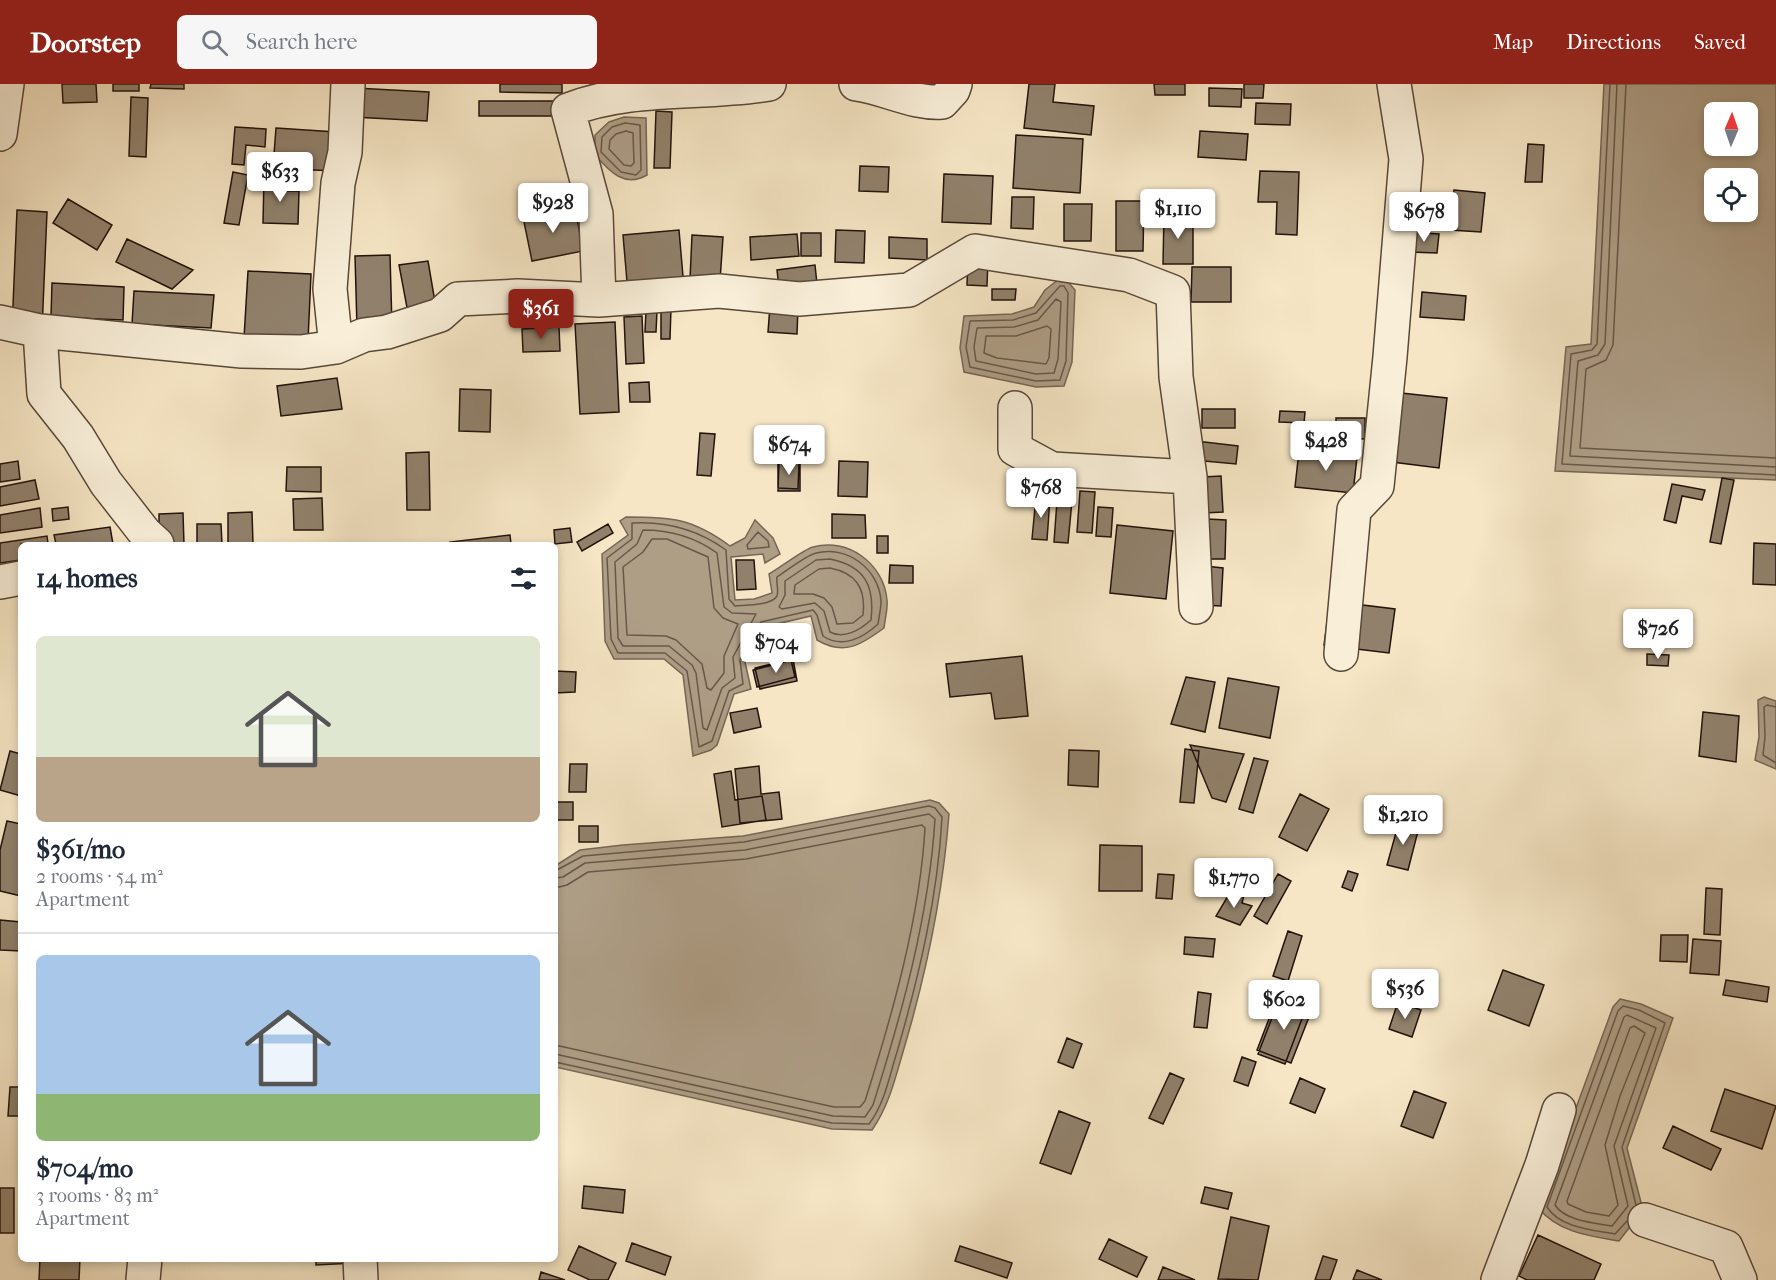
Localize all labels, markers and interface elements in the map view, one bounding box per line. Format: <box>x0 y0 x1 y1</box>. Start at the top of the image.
search box <box>177 15 597 69</box>
text: Doorstep <box>30 26 141 59</box>
icon: search <box>198 26 231 59</box>
text: Search here <box>246 29 357 55</box>
text: Map <box>1493 30 1533 54</box>
text: Directions <box>1566 30 1661 54</box>
text: Saved <box>1694 30 1746 54</box>
north arrow <box>1704 102 1758 156</box>
map controls <box>1704 102 1758 222</box>
pin: $633 <box>244 152 316 203</box>
text: $633 <box>261 160 299 183</box>
button: locate <box>1704 168 1758 222</box>
pin: $928 <box>517 183 589 234</box>
pin: $1,110 <box>1129 189 1227 240</box>
text: $928 <box>532 191 574 214</box>
pin: $678 <box>1388 192 1460 243</box>
text: $1,110 <box>1154 197 1202 220</box>
text: $678 <box>1403 200 1445 223</box>
pin: $361 <box>505 289 577 340</box>
text: $361 <box>522 297 560 320</box>
pin: $428 <box>1290 421 1362 472</box>
pin: $674 <box>753 425 825 476</box>
text: $428 <box>1304 429 1348 452</box>
text: $674 <box>768 433 810 456</box>
pin: $768 <box>1005 468 1077 519</box>
text: $768 <box>1020 476 1062 499</box>
icon: filters <box>507 562 540 595</box>
text: 14 homes <box>36 563 138 594</box>
pin: $726 <box>1622 609 1694 660</box>
text: $726 <box>1637 617 1679 640</box>
pin: $704 <box>740 623 812 674</box>
text: $704 <box>754 631 798 654</box>
icon: home <box>234 675 342 783</box>
pin: $1,210 <box>1354 795 1452 846</box>
text: $1,210 <box>1378 803 1428 826</box>
text: $361/mo <box>36 834 125 865</box>
pin: $1,770 <box>1185 858 1283 909</box>
text: 2 rooms · 54 m² <box>36 865 163 888</box>
text: $1,770 <box>1208 866 1260 889</box>
text: Apartment <box>36 888 130 911</box>
pin: $536 <box>1369 969 1441 1020</box>
text: $536 <box>1386 977 1424 1000</box>
pin: $602 <box>1248 980 1320 1031</box>
text: $602 <box>1262 988 1306 1011</box>
icon: home <box>234 994 342 1102</box>
text: $704/mo <box>36 1153 133 1184</box>
text: 3 rooms · 83 m² <box>36 1184 159 1207</box>
text: Apartment <box>36 1207 130 1230</box>

